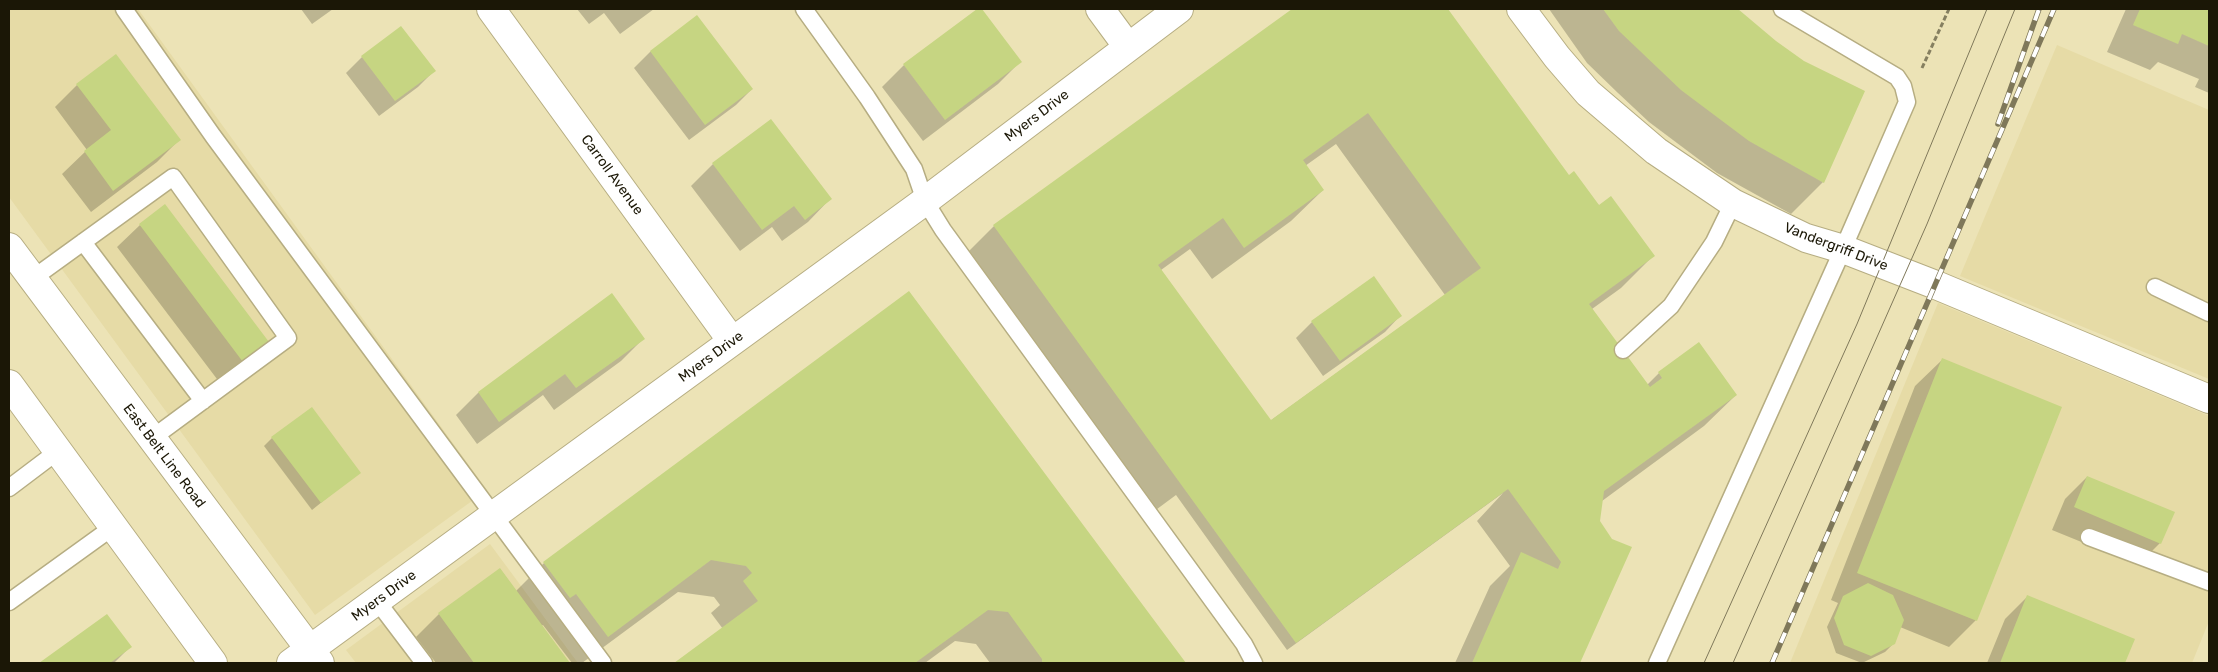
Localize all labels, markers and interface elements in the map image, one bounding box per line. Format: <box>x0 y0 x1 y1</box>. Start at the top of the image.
street label: Myers Drive <box>1002 86 1072 146</box>
street label: Carroll Avenue <box>577 132 647 218</box>
street label: Vandergriff Drive <box>1782 219 1890 275</box>
street label: Myers Drive <box>675 328 747 386</box>
street label: East Belt Line Road <box>119 401 209 511</box>
street label: Myers Drive <box>348 567 420 625</box>

